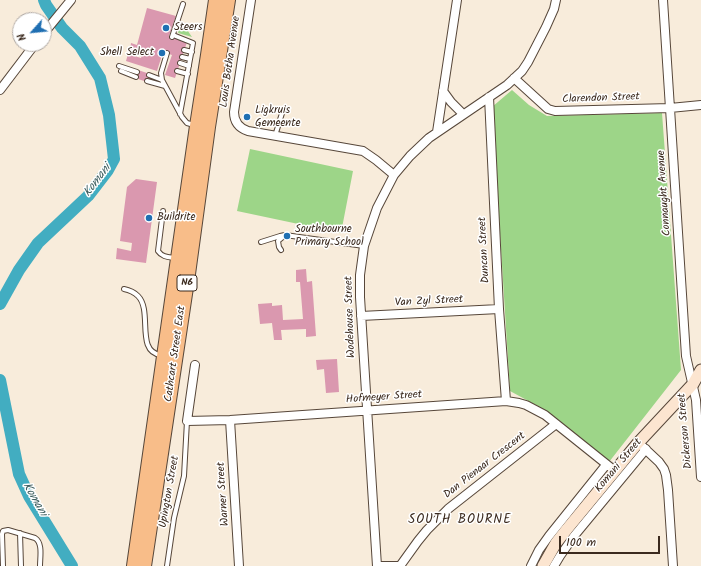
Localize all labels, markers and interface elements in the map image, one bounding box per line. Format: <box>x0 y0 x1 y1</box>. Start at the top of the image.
north arrow <box>12 12 52 52</box>
street label: Louis Botha Avenue <box>218 15 244 109</box>
place label: Steers <box>174 21 202 35</box>
marker: Steers <box>161 23 171 33</box>
text: N <box>13 30 32 44</box>
place label: Shell Select <box>100 46 154 60</box>
marker: Shell Select <box>157 48 167 58</box>
street label: Clarendon Street <box>562 91 640 107</box>
place label: Ligkruis Gemeente <box>255 104 300 130</box>
marker: Ligkruis Gemeente <box>242 112 252 122</box>
street label: Connaught Avenue <box>655 150 675 236</box>
water label: Komani <box>81 162 115 200</box>
place label: Buildrite <box>157 211 196 225</box>
marker: Buildrite <box>144 213 154 223</box>
street label: Duncan Street <box>477 216 493 284</box>
place label: Southbourne Primary School <box>295 223 364 249</box>
marker: Southbourne Primary School <box>282 231 292 241</box>
road number: N6 <box>177 275 197 291</box>
street label: Wodehouse Street <box>343 276 359 358</box>
street label: Van Zyl Street <box>395 294 463 310</box>
street label: Cathcart Street East <box>163 305 189 403</box>
street label: Hofmeyer Street <box>346 389 422 407</box>
street label: Dickerson Street <box>676 392 696 470</box>
street label: Dan Pienaar Crescent <box>441 430 529 502</box>
street label: Komani Street <box>593 436 645 496</box>
street label: Upington Street <box>157 455 183 529</box>
street label: Warner Street <box>215 462 233 526</box>
water label: Komani <box>19 480 49 520</box>
district label: SOUTH BOURNE <box>408 513 512 529</box>
scale bar <box>561 528 662 554</box>
text: 100 m <box>566 533 596 552</box>

